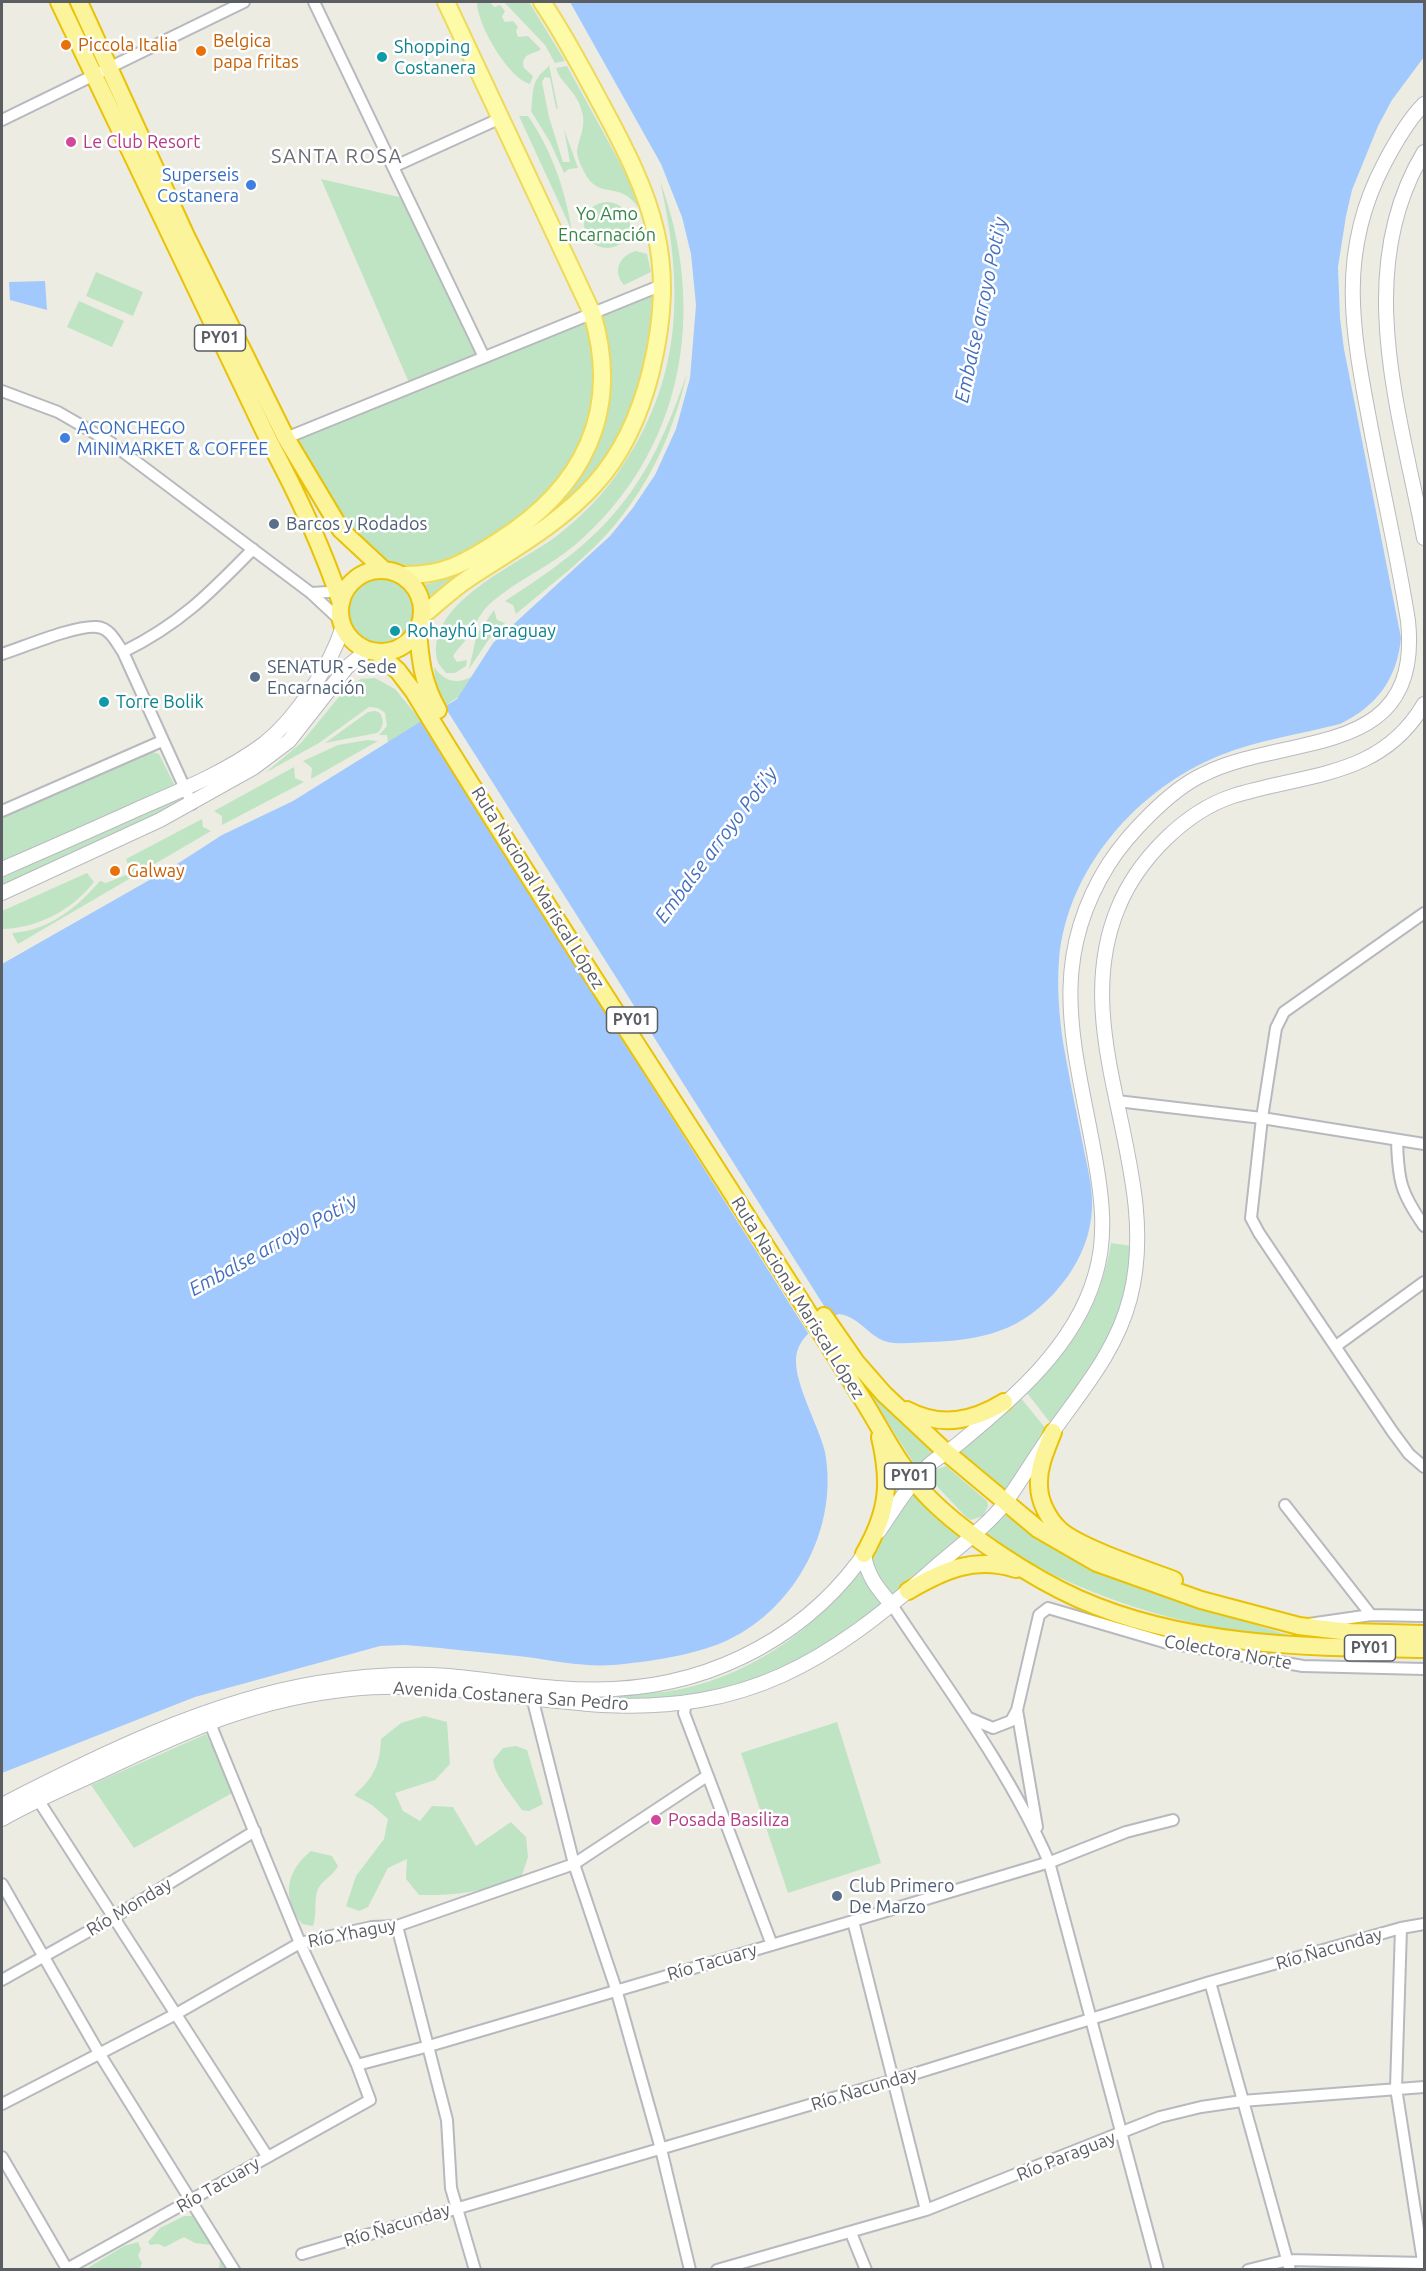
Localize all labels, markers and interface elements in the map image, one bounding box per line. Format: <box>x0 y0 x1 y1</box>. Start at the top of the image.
place label: Belgica papa fritas <box>213 30 299 72</box>
place label: Piccola Italia <box>78 34 178 56</box>
place label: Shopping Costanera <box>394 36 476 78</box>
marker: Piccola Italia <box>59 38 73 52</box>
marker: Belgica papa fritas <box>194 44 208 58</box>
marker: Shopping Costanera <box>375 50 389 64</box>
place label: Le Club Resort <box>83 131 200 153</box>
marker: Le Club Resort <box>64 135 78 149</box>
district label: SANTA ROSA <box>271 144 403 168</box>
place label: Superseis Costanera <box>157 164 239 207</box>
marker: Superseis Costanera <box>244 178 258 192</box>
park label: Yo Amo Encarnación <box>558 203 656 246</box>
water label: Embalse arroyo Poti'y <box>950 215 1012 405</box>
road number: PY01 <box>194 325 246 351</box>
place label: ACONCHEGO MINIMARKET & COFFEE <box>77 417 268 460</box>
marker: ACONCHEGO MINIMARKET & COFFEE <box>58 431 72 445</box>
place label: Barcos y Rodados <box>286 513 427 535</box>
marker: Barcos y Rodados <box>267 517 281 531</box>
place label: Rohayhú Paraguay <box>407 620 556 642</box>
marker: Rohayhú Paraguay <box>388 624 402 638</box>
place label: SENATUR - Sede Encarnación <box>267 656 397 698</box>
marker: SENATUR - Sede Encarnación <box>248 670 262 684</box>
place label: Torre Bolik <box>116 691 203 713</box>
marker: Torre Bolik <box>97 695 111 709</box>
water label: Embalse arroyo Poti'y <box>650 762 782 928</box>
street label: Ruta Nacional Mariscal López <box>467 783 609 993</box>
place label: Galway <box>127 860 185 882</box>
marker: Galway <box>108 864 122 878</box>
road number: PY01 <box>606 1007 658 1033</box>
water label: Embalse arroyo Poti'y <box>185 1189 361 1301</box>
street label: Ruta Nacional Mariscal López <box>727 1193 869 1403</box>
road number: PY01 <box>884 1463 936 1489</box>
street label: Colectora Norte <box>1162 1630 1294 1674</box>
road number: PY01 <box>1344 1635 1396 1661</box>
street label: Avenida Costanera San Pedro <box>393 1677 629 1715</box>
place label: Posada Basiliza <box>668 1809 790 1831</box>
marker: Posada Basiliza <box>649 1813 663 1827</box>
street label: Río Monday <box>83 1873 175 1941</box>
place label: Club Primero De Marzo <box>849 1875 954 1918</box>
marker: Club Primero De Marzo <box>830 1889 844 1903</box>
street label: Río Yhaguy <box>306 1914 398 1952</box>
street label: Río Ñacunday <box>1273 1923 1385 1975</box>
street label: Río Tacuary <box>665 1939 759 1985</box>
street label: Río Ñacunday <box>808 2063 920 2115</box>
street label: Río Paraguay <box>1013 2126 1119 2186</box>
street label: Río Tacuary <box>172 2152 264 2218</box>
street label: Río Ñacunday <box>341 2199 453 2251</box>

